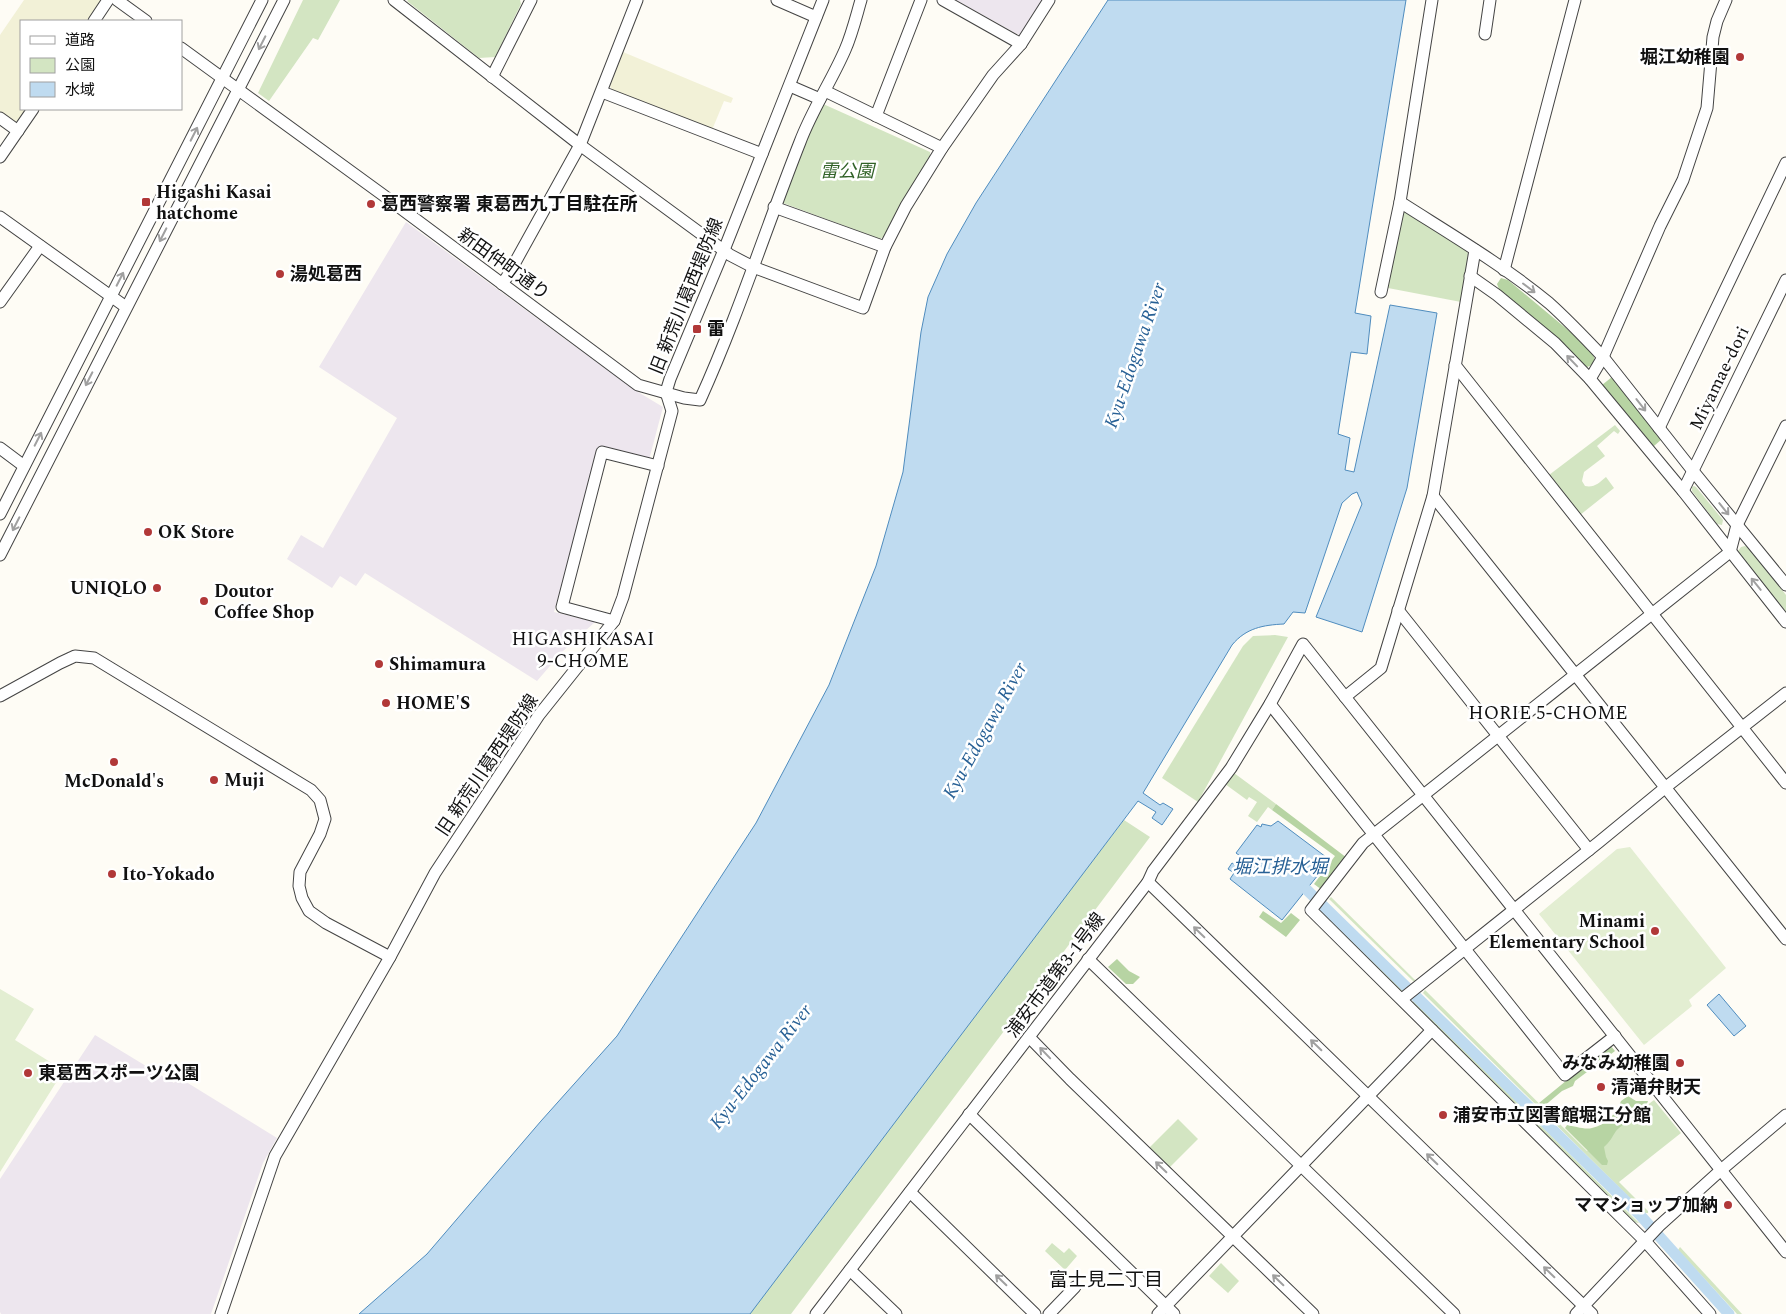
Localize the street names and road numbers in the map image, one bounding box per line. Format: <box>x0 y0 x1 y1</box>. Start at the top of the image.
street label: 旧 新荒川葛西堤防線 <box>643 214 730 378</box>
street label: 新田仲町通り <box>452 222 555 307</box>
street label: Miyamae-dori <box>1683 322 1756 435</box>
street label: 旧 新荒川葛西堤防線 <box>430 689 545 842</box>
street label: 浦安市道第3-1号線 <box>999 907 1112 1044</box>

